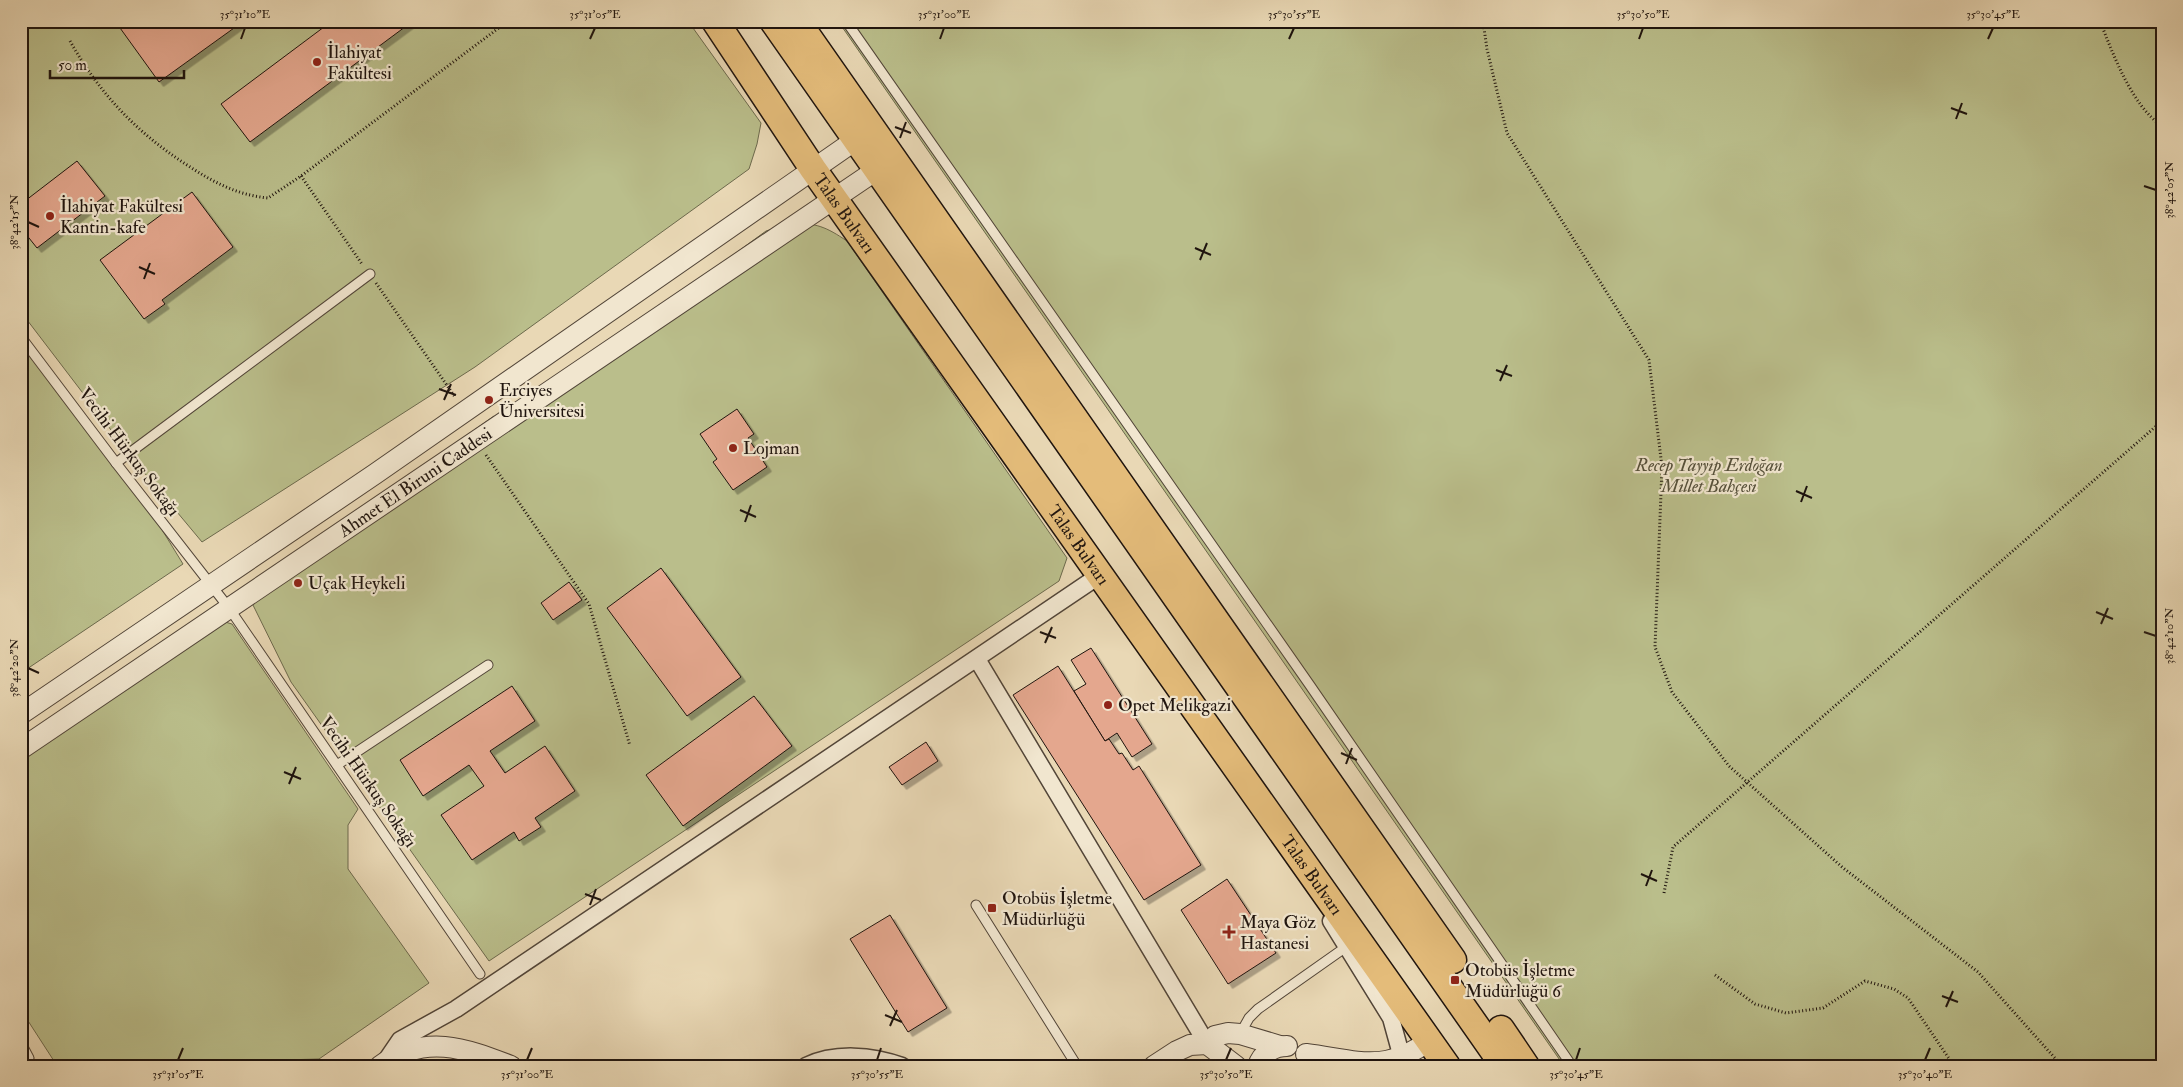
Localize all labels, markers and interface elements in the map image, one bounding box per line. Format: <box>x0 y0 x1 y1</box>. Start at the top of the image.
text: 35°31'10"E <box>220 7 271 22</box>
text: 35°31'05"E <box>569 7 621 22</box>
text: 35°31'00"E <box>918 7 970 22</box>
text: 35°30'55"E <box>1268 7 1321 22</box>
text: 35°30'50"E <box>1616 7 1670 22</box>
text: 35°30'45"E <box>1966 7 2020 22</box>
place label: İlahiyat Fakültesi <box>327 41 392 85</box>
scale bar <box>50 48 184 80</box>
text: 50 m <box>58 56 87 75</box>
marker: İlahiyat Fakültesi <box>311 56 323 68</box>
text: 38°42'05"N <box>2162 161 2177 219</box>
street label: Talas Bulvarı <box>808 169 881 258</box>
text: 38°42'15"N <box>7 194 22 250</box>
place label: İlahiyat Fakültesi Kantin-kafe <box>60 195 183 239</box>
marker: İlahiyat Fakültesi Kantin-kafe <box>44 210 56 222</box>
place label: Erciyes Üniversitesi <box>499 379 585 423</box>
street label: Vecihi Hürkuş Sokağı <box>73 383 185 521</box>
marker: Erciyes Üniversitesi <box>483 394 495 406</box>
street label: Ahmet El Biruni Caddesi <box>333 422 497 543</box>
place label: Lojman <box>743 437 800 460</box>
marker: Lojman <box>727 442 739 454</box>
park label: Recep Tayyip Erdoğan Millet Bahçesi <box>1634 454 1783 498</box>
street label: Talas Bulvarı <box>1043 500 1115 590</box>
place label: Uçak Heykeli <box>308 572 406 595</box>
marker: Uçak Heykeli <box>292 577 304 589</box>
text: 38°42'10"N <box>2162 608 2177 664</box>
text: 38°42'20"N <box>7 639 22 697</box>
place label: Opet Melikgazi <box>1118 694 1231 717</box>
marker: Opet Melikgazi <box>1102 699 1114 711</box>
street label: Vecihi Hürkuş Sokağı <box>314 712 422 852</box>
street label: Talas Bulvarı <box>1276 830 1348 920</box>
place label: Otobüs İşletme Müdürlüğü <box>1002 887 1112 931</box>
marker: Otobüs İşletme Müdürlüğü <box>986 902 998 914</box>
place label: Maya Göz Hastanesi <box>1240 911 1316 955</box>
marker: Maya Göz Hastanesi <box>1222 925 1236 939</box>
place label: Otobüs İşletme Müdürlüğü 6 <box>1465 959 1575 1003</box>
marker: Otobüs İşletme Müdürlüğü 6 <box>1449 974 1461 986</box>
text: 35°31'05"E <box>152 1067 204 1082</box>
text: 35°31'00"E <box>501 1067 553 1082</box>
text: 35°30'55"E <box>851 1067 904 1082</box>
text: 35°30'50"E <box>1199 1067 1253 1082</box>
text: 35°30'45"E <box>1549 1067 1603 1082</box>
text: 35°30'40"E <box>1898 1067 1953 1082</box>

